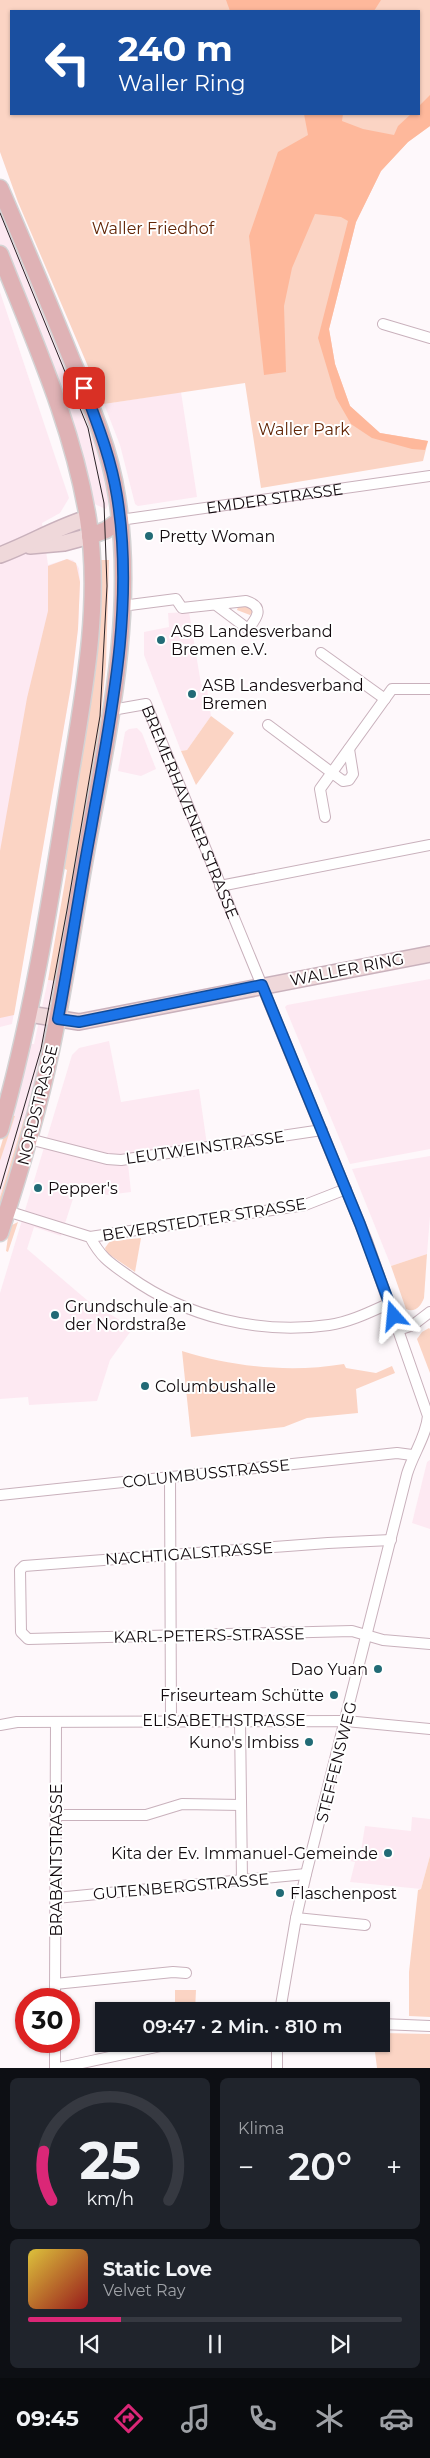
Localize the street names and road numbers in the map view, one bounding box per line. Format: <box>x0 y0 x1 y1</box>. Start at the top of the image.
street label: EMDER STRASSE <box>205 479 344 518</box>
street label: BREMERHAVENER STRASSE <box>137 702 242 922</box>
street label: WALLER RING <box>288 949 406 990</box>
street label: NORDSTRASSE <box>13 1043 62 1167</box>
street label: LEUTWEINSTRASSE <box>124 1127 286 1168</box>
street label: BEVERSTEDTER STRASSE <box>101 1194 307 1245</box>
street label: COLUMBUSSTRASSE <box>121 1455 291 1492</box>
street label: NACHTIGALSTRASSE <box>105 1538 274 1569</box>
street label: KARL-PETERS-STRASSE <box>113 1624 305 1647</box>
street label: STEFFENSWEG <box>312 1700 361 1825</box>
street label: ELISABETHSTRASSE <box>142 1711 306 1730</box>
street label: BRABANTSTRASSE <box>47 1784 66 1936</box>
street label: GUTENBERGSTRASSE <box>92 1869 270 1904</box>

